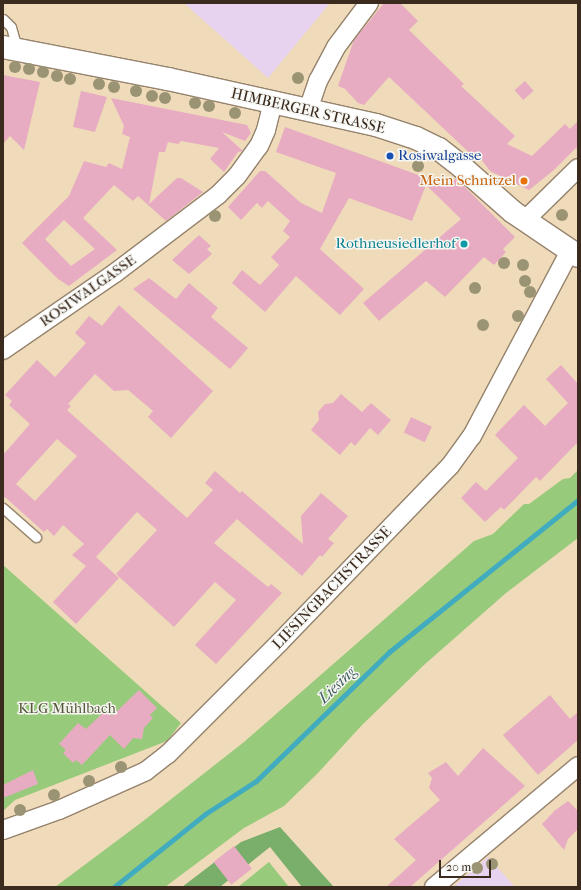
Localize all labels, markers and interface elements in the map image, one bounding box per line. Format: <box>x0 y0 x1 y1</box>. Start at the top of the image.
street label: HIMBERGER STRASSE <box>229 84 387 138</box>
place label: Rosiwalgasse <box>398 147 482 165</box>
marker: Rosiwalgasse <box>385 151 395 161</box>
place label: Mein Schnitzel <box>419 172 516 190</box>
marker: Mein Schnitzel <box>519 176 529 186</box>
place label: Rothneusiedlerhof <box>336 235 456 253</box>
marker: Rothneusiedlerhof <box>459 239 469 249</box>
street label: ROSIWALGASSE <box>36 251 140 331</box>
street label: LIESINGBACHSTRASSE <box>269 523 395 653</box>
water label: Liesing <box>314 662 360 708</box>
park label: KLG Mühlbach <box>18 700 116 718</box>
scale bar <box>441 852 493 878</box>
text: 20 m <box>446 860 471 874</box>

